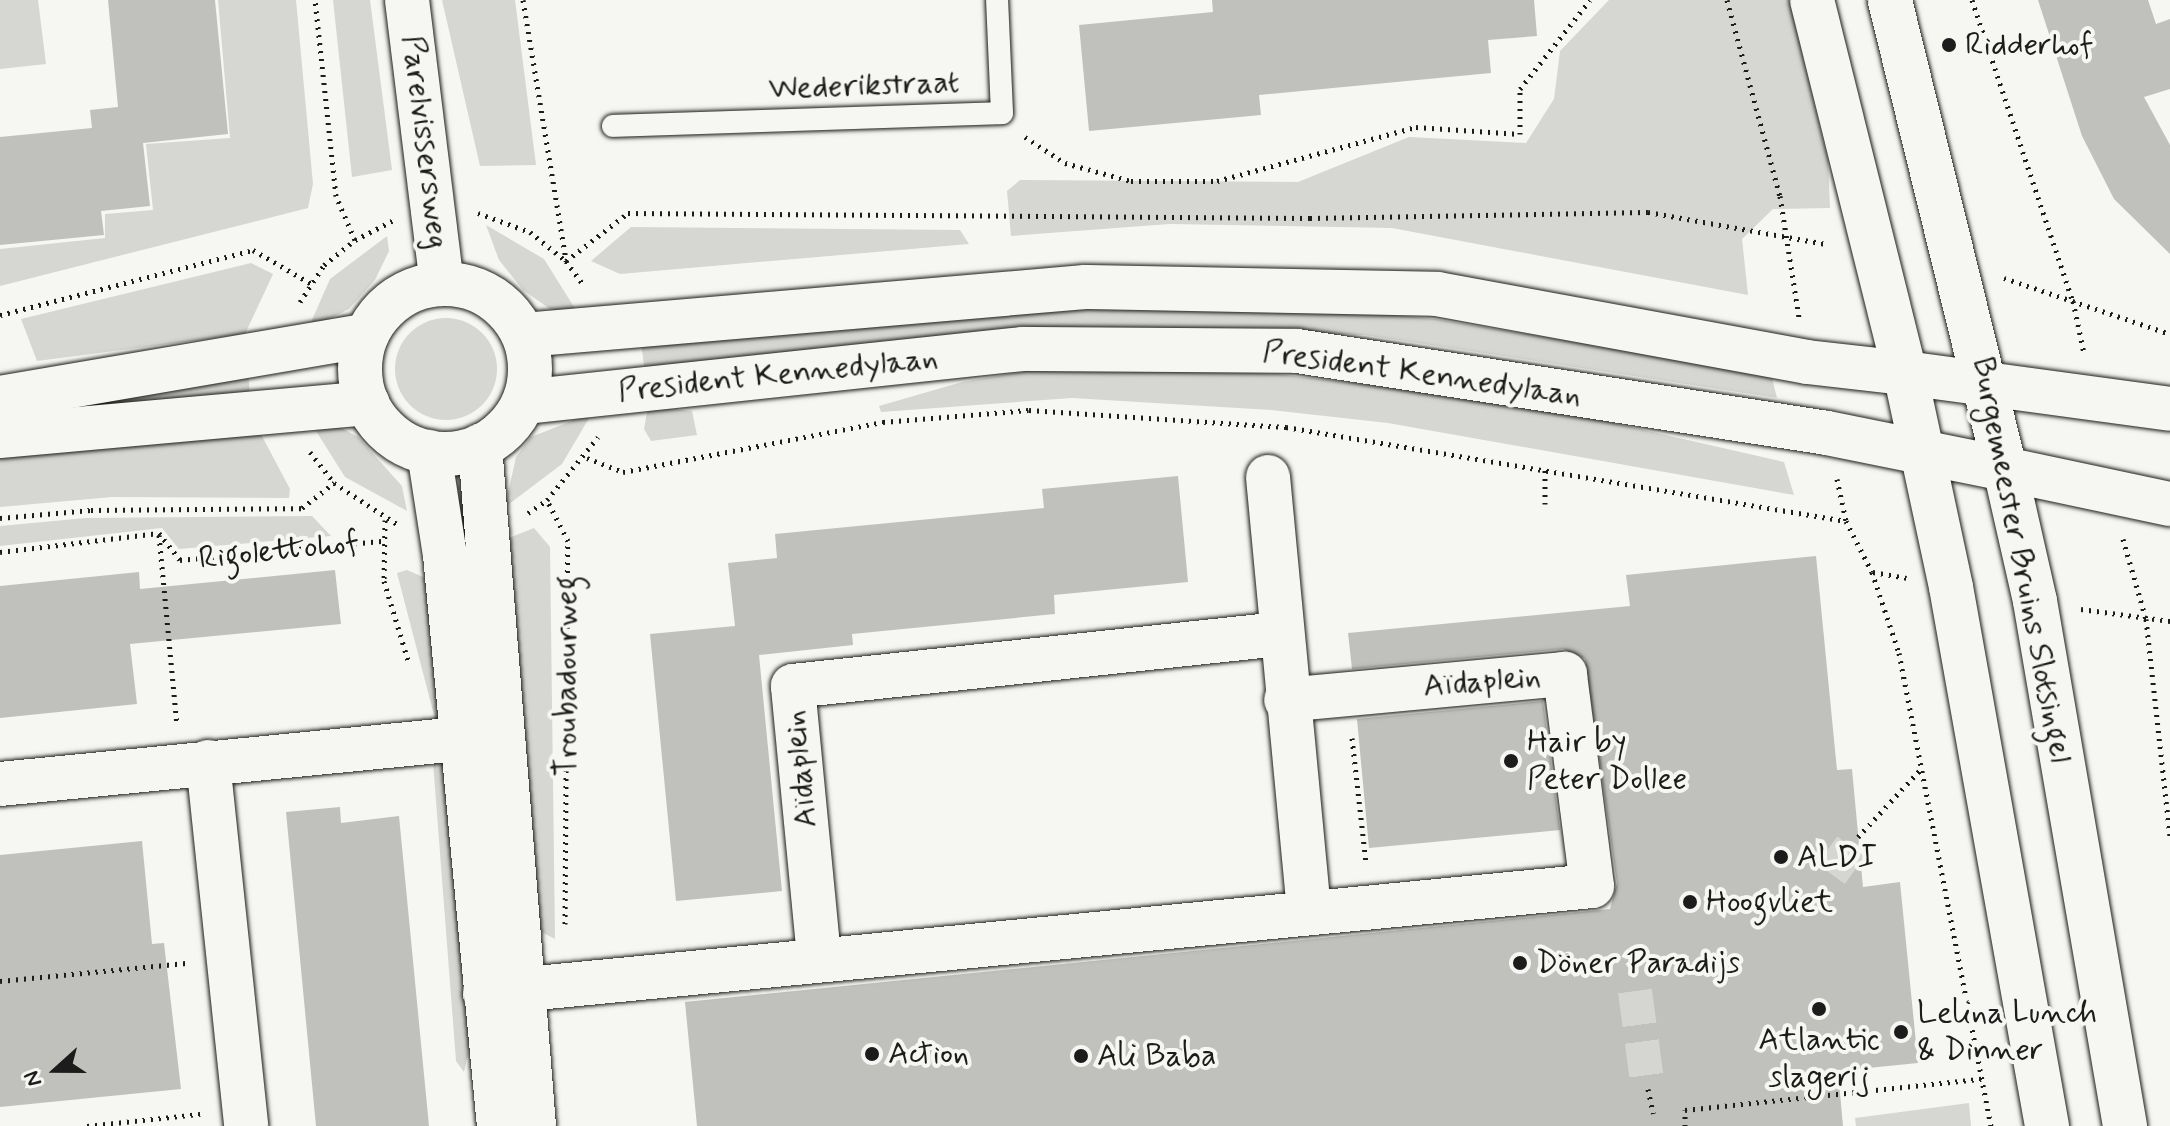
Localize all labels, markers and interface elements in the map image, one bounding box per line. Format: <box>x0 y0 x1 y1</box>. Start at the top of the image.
place label: Ridderhof <box>1965 26 2093 64</box>
street label: Parelvissersweg <box>393 33 457 251</box>
marker: Ridderhof <box>1940 36 1958 54</box>
street label: Wederikstraat <box>768 63 960 109</box>
street label: President Kennedylaan <box>1260 333 1584 415</box>
street label: President Kennedylaan <box>616 339 940 411</box>
street label: Burgemeester Bruins Slotsingel <box>1961 345 2081 775</box>
street label: Rigolettohof <box>197 523 361 579</box>
street label: Troubadourweg <box>548 576 586 776</box>
street label: Aïdaplein <box>1422 658 1542 706</box>
street label: Aïdaplein <box>776 708 826 830</box>
place label: Hair by Peter Dollee <box>1527 724 1689 799</box>
marker: Hair by Peter Dollee <box>1502 752 1520 770</box>
place label: ALDI <box>1797 838 1877 876</box>
marker: ALDI <box>1772 848 1790 866</box>
place label: Hoogvliet <box>1706 883 1833 921</box>
marker: Hoogvliet <box>1681 893 1699 911</box>
place label: Döner Paradijs <box>1536 944 1737 982</box>
marker: Döner Paradijs <box>1511 954 1529 972</box>
place label: Lelina Lunch & Dinner <box>1917 995 2096 1070</box>
marker: Atlantic slagerij <box>1810 1000 1828 1018</box>
place label: Atlantic slagerij <box>1758 1022 1880 1097</box>
marker: Lelina Lunch & Dinner <box>1892 1023 1910 1041</box>
north arrow <box>16 1030 96 1110</box>
place label: Action <box>888 1035 969 1073</box>
place label: Ali Baba <box>1097 1037 1216 1075</box>
marker: Action <box>863 1045 881 1063</box>
marker: Ali Baba <box>1072 1047 1090 1065</box>
text: N <box>18 1067 49 1090</box>

